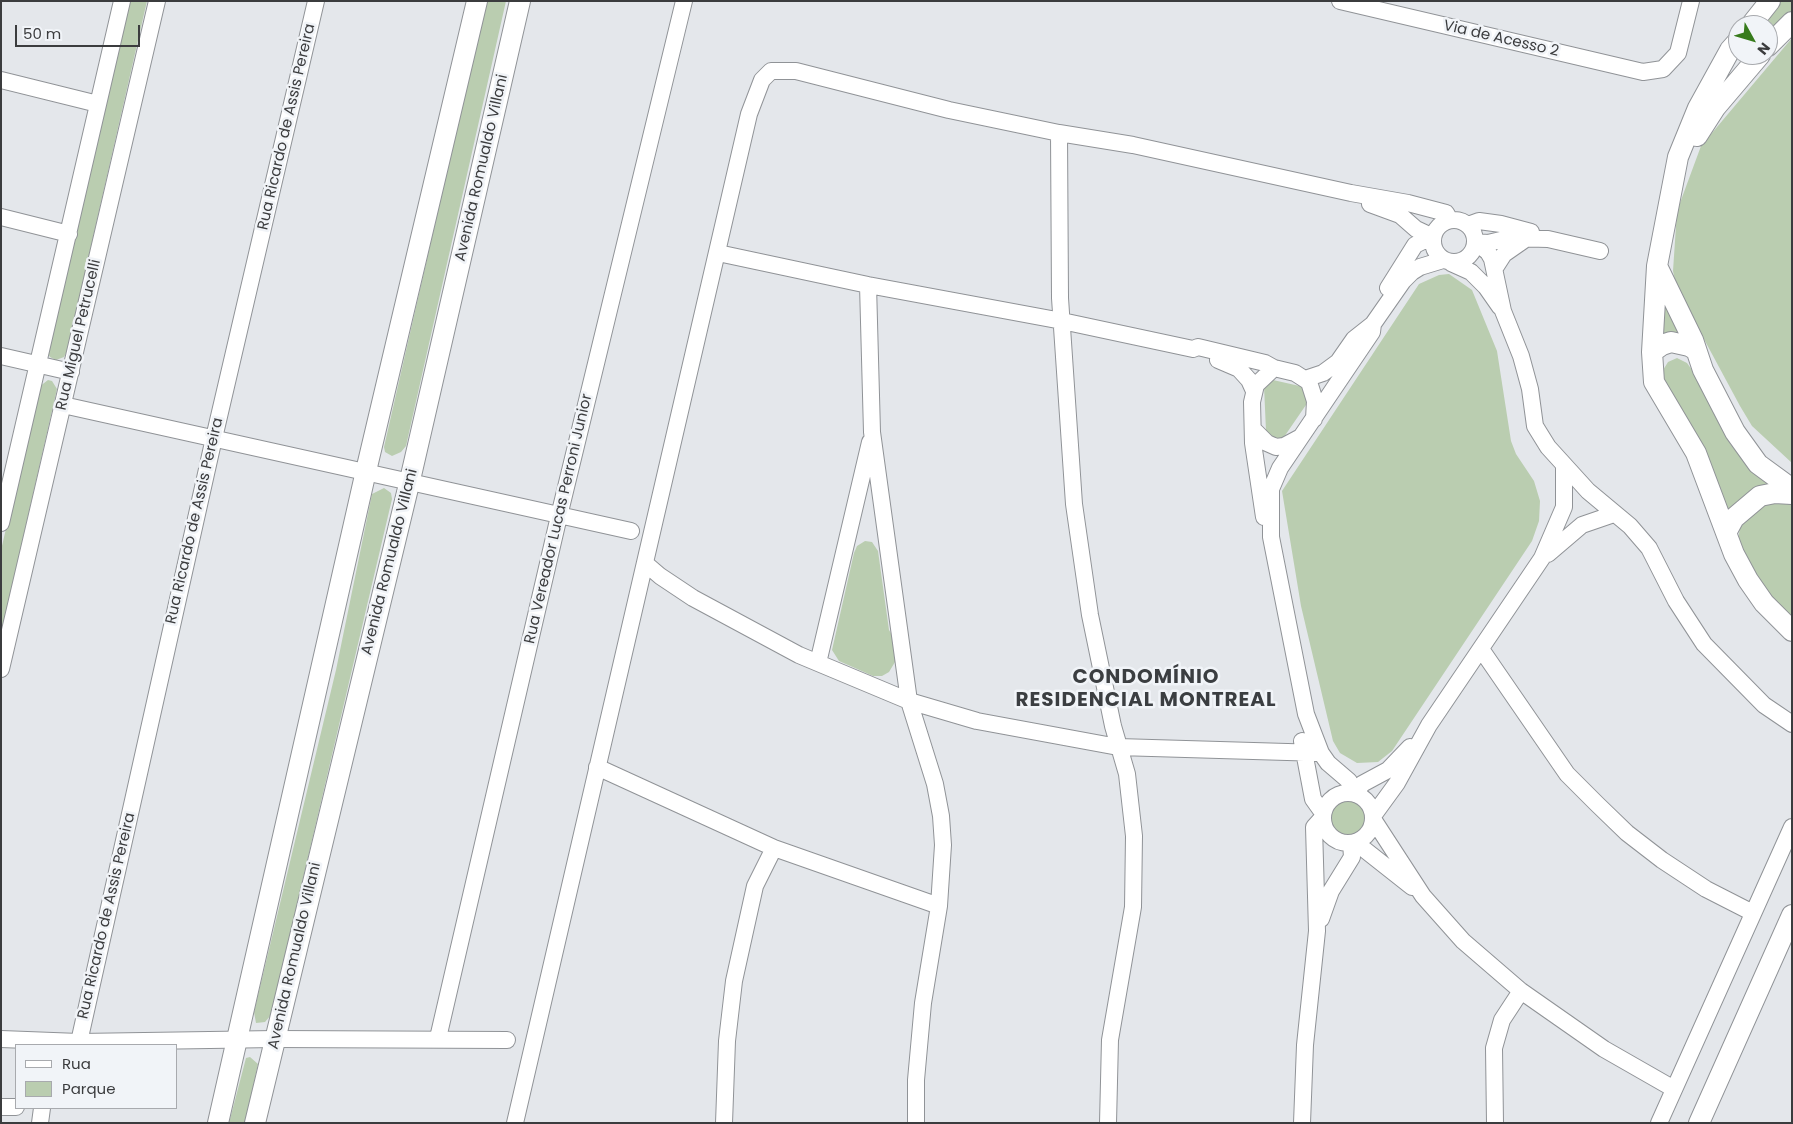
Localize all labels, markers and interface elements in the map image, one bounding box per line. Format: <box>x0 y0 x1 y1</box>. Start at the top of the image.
scale bar <box>18 15 142 47</box>
north arrow <box>1728 15 1778 65</box>
street label: Via de Acesso 2 <box>1442 17 1560 61</box>
street label: Rua Ricardo de Assis Pereira <box>254 22 320 232</box>
text: 50 m <box>23 23 61 44</box>
text: N <box>1753 38 1775 59</box>
street label: Avenida Romualdo Villani <box>452 73 512 263</box>
street label: Rua Miguel Petrucelli <box>53 258 105 412</box>
street label: Rua Vereador Lucas Perroni Junior <box>521 392 597 646</box>
street label: Rua Ricardo de Assis Pereira <box>162 416 228 626</box>
street label: Avenida Romualdo Villani <box>358 467 422 657</box>
district label: CONDOMÍNIO RESIDENCIAL MONTREAL <box>1013 666 1279 713</box>
street label: Rua Ricardo de Assis Pereira <box>74 811 140 1021</box>
street label: Avenida Romualdo Villani <box>265 861 325 1051</box>
legend <box>15 1044 178 1109</box>
text: Rua <box>62 1053 91 1074</box>
text: Parque <box>62 1078 115 1099</box>

